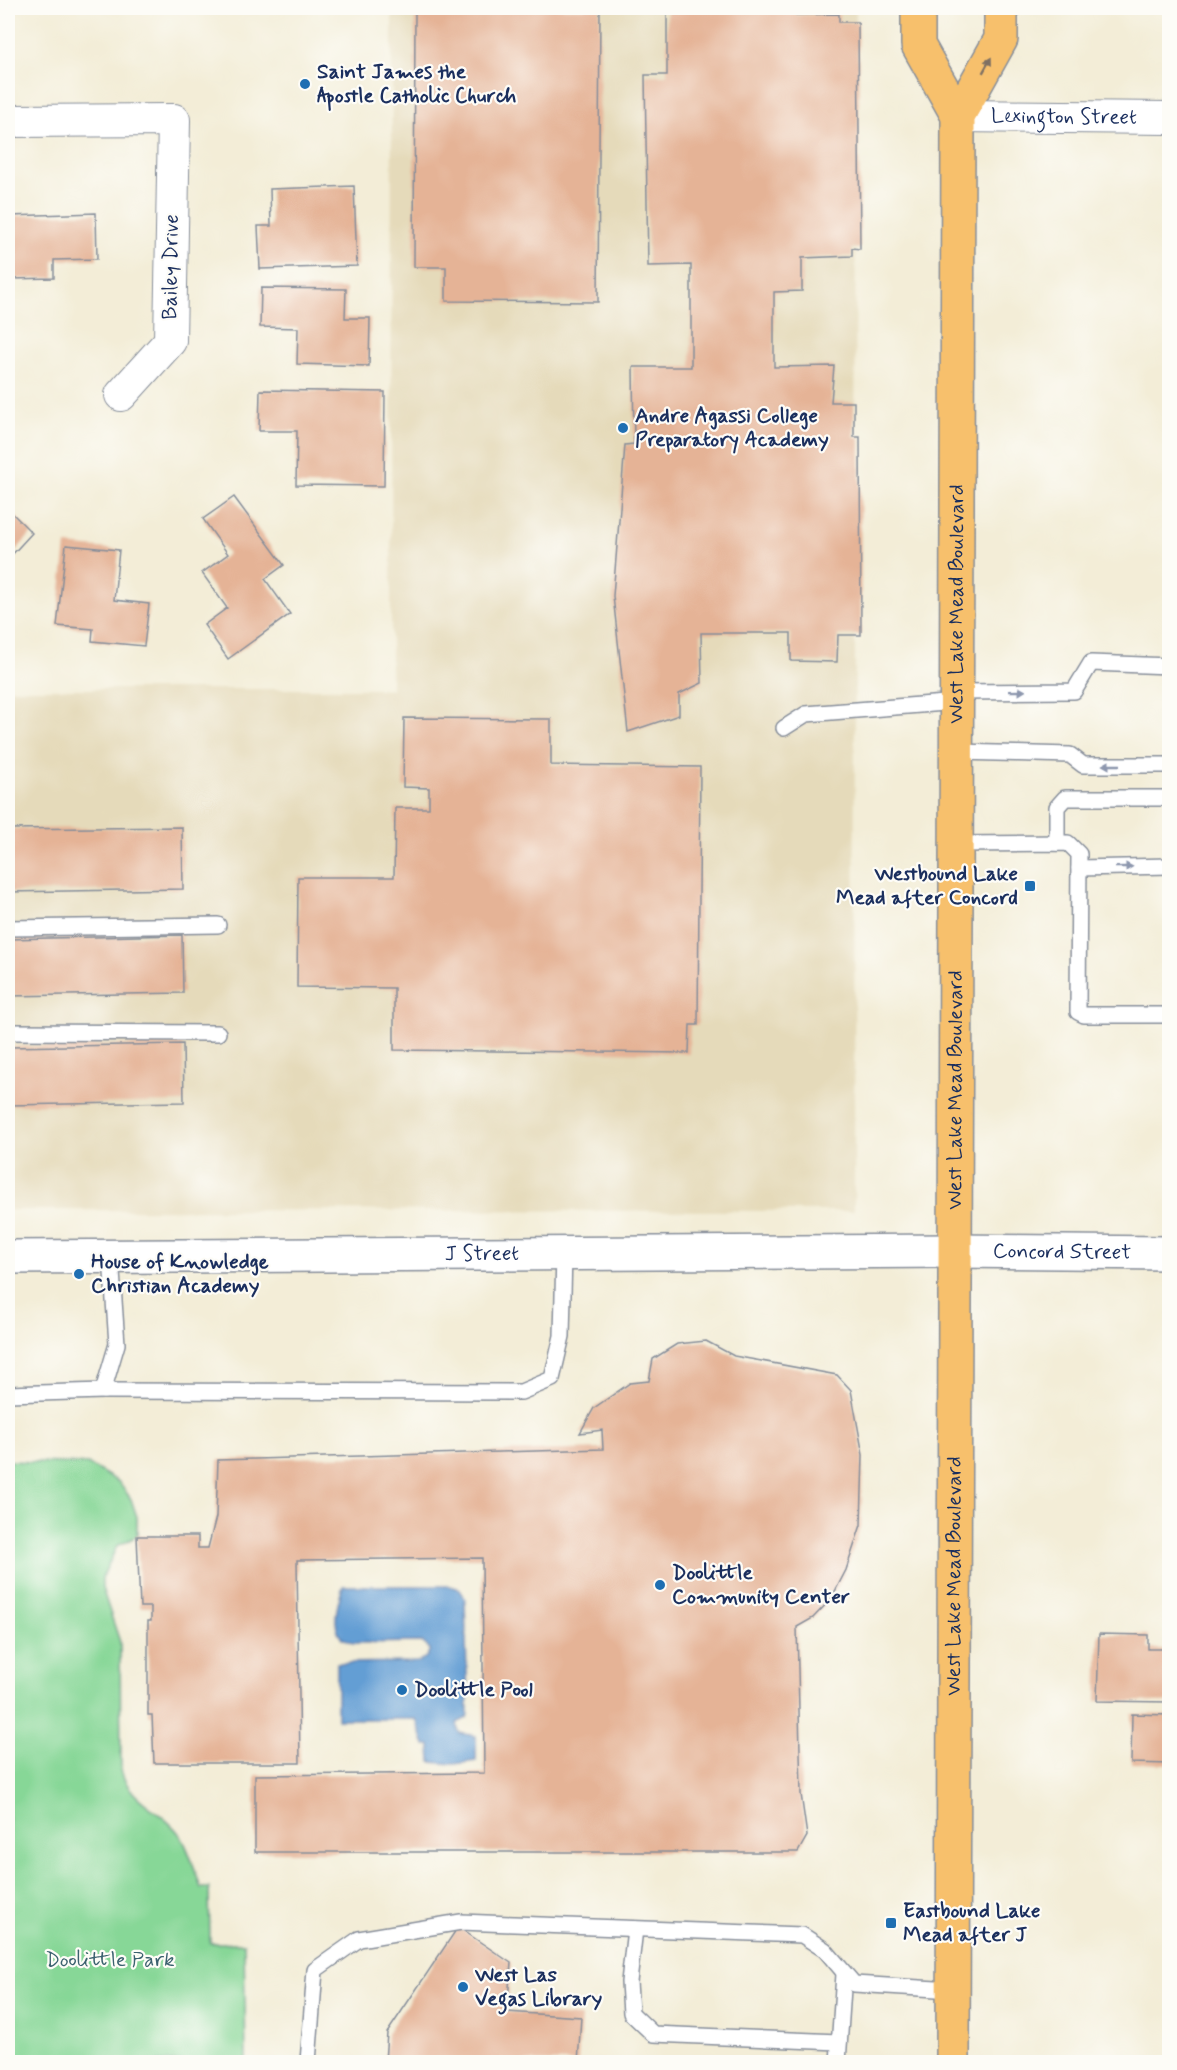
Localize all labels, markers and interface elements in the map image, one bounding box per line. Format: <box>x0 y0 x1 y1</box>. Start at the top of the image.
one-way arrow <box>982 56 992 73</box>
place label: Saint James the Apostle Catholic Church <box>317 58 517 111</box>
marker: Saint James the Apostle Catholic Church <box>298 77 312 91</box>
street label: Lexington Street <box>991 102 1137 133</box>
street label: Bailey Drive <box>156 214 186 320</box>
place label: Andre Agassi College Preparatory Academy <box>635 402 829 454</box>
marker: Andre Agassi College Preparatory Academy <box>616 421 630 435</box>
street label: West Lake Mead Boulevard <box>942 484 971 724</box>
one-way arrow <box>1007 686 1026 696</box>
one-way arrow <box>1101 760 1120 770</box>
place label: Westbound Lake Mead after Concord <box>836 860 1018 912</box>
one-way arrow <box>1115 862 1134 872</box>
marker: Westbound Lake Mead after Concord <box>1023 879 1037 893</box>
street label: West Lake Mead Boulevard <box>941 970 970 1210</box>
street label: Concord Street <box>993 1237 1131 1267</box>
street label: J Street <box>445 1240 519 1268</box>
place label: House of Knowledge Christian Academy <box>91 1248 269 1300</box>
marker: House of Knowledge Christian Academy <box>72 1267 86 1281</box>
street label: West Lake Mead Boulevard <box>940 1456 969 1696</box>
place label: Doolittle Community Center <box>672 1559 850 1611</box>
marker: Doolittle Community Center <box>653 1578 667 1592</box>
place label: Doolittle Pool <box>414 1676 533 1704</box>
marker: Doolittle Pool <box>395 1683 409 1697</box>
place label: Eastbound Lake Mead after J <box>903 1897 1041 1949</box>
marker: Eastbound Lake Mead after J <box>884 1916 898 1930</box>
park label: Doolittle Park <box>45 1946 175 1974</box>
place label: West Las Vegas Library <box>474 1961 603 2015</box>
marker: West Las Vegas Library <box>456 1980 470 1994</box>

